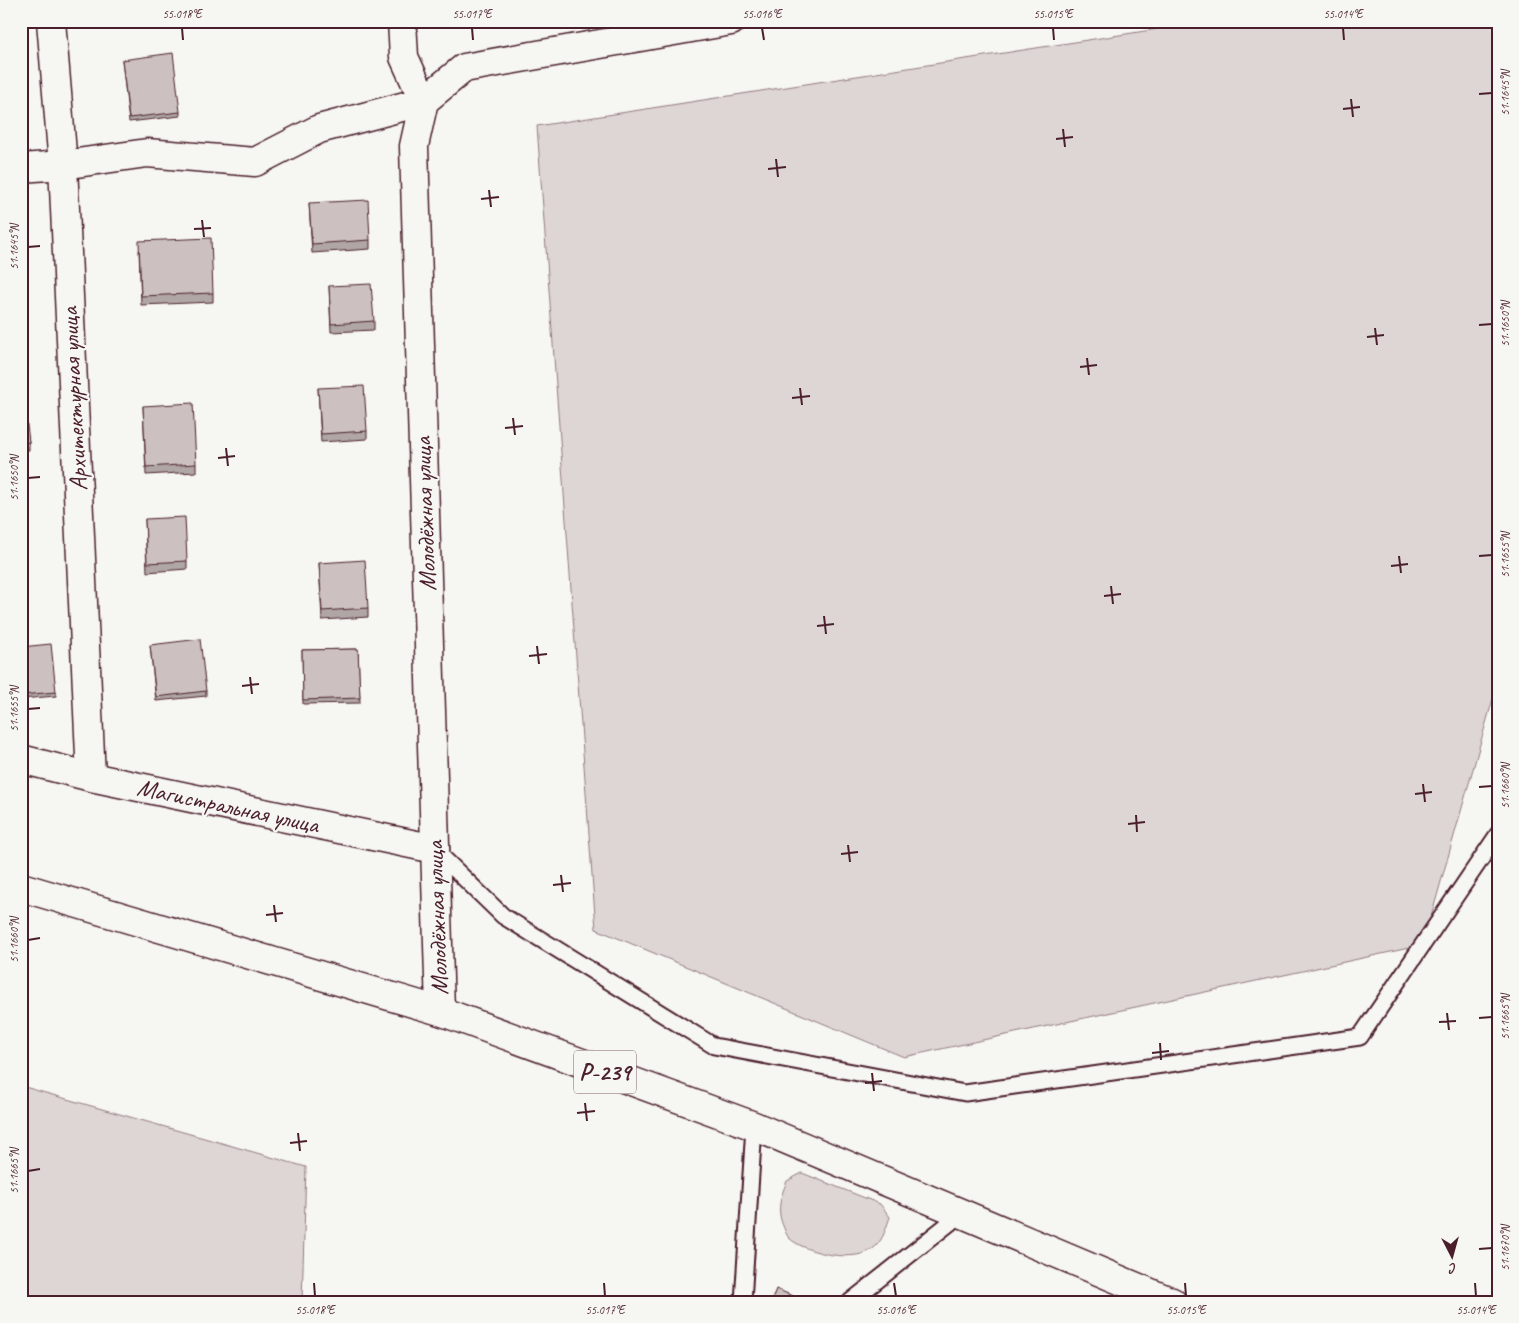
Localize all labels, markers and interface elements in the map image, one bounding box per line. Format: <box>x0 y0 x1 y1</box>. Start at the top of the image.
text: 55.018°E <box>162 6 203 22</box>
text: 55.017°E <box>452 6 493 22</box>
text: 55.016°E <box>742 6 783 22</box>
text: 55.015°E <box>1033 6 1074 22</box>
text: 55.014°E <box>1323 6 1364 22</box>
text: 51.1645°N <box>1497 69 1513 116</box>
text: 51.1645°N <box>6 223 22 270</box>
text: 51.1650°N <box>1497 300 1513 347</box>
street label: Архитектурная улица <box>53 304 95 492</box>
street label: Молодёжная улица <box>406 434 444 592</box>
text: 51.1650°N <box>6 454 22 501</box>
text: 51.1655°N <box>1497 531 1513 578</box>
text: 51.1655°N <box>6 685 22 732</box>
text: 51.1660°N <box>1497 762 1513 809</box>
street label: Магистральная улица <box>134 771 324 841</box>
street label: Молодёжная улица <box>418 838 456 996</box>
text: 51.1660°N <box>6 916 22 963</box>
text: 51.1665°N <box>1497 993 1513 1040</box>
road number: Р-239 <box>574 1050 636 1094</box>
text: 51.1665°N <box>6 1147 22 1194</box>
text: 51.1670°N <box>1497 1224 1513 1271</box>
north arrow <box>1426 1230 1476 1280</box>
text: С <box>1447 1260 1458 1277</box>
text: 55.018°E <box>295 1302 336 1318</box>
text: 55.017°E <box>585 1302 626 1318</box>
text: 55.016°E <box>876 1302 917 1318</box>
text: 55.015°E <box>1166 1302 1207 1318</box>
text: 55.014°E <box>1456 1302 1497 1318</box>

